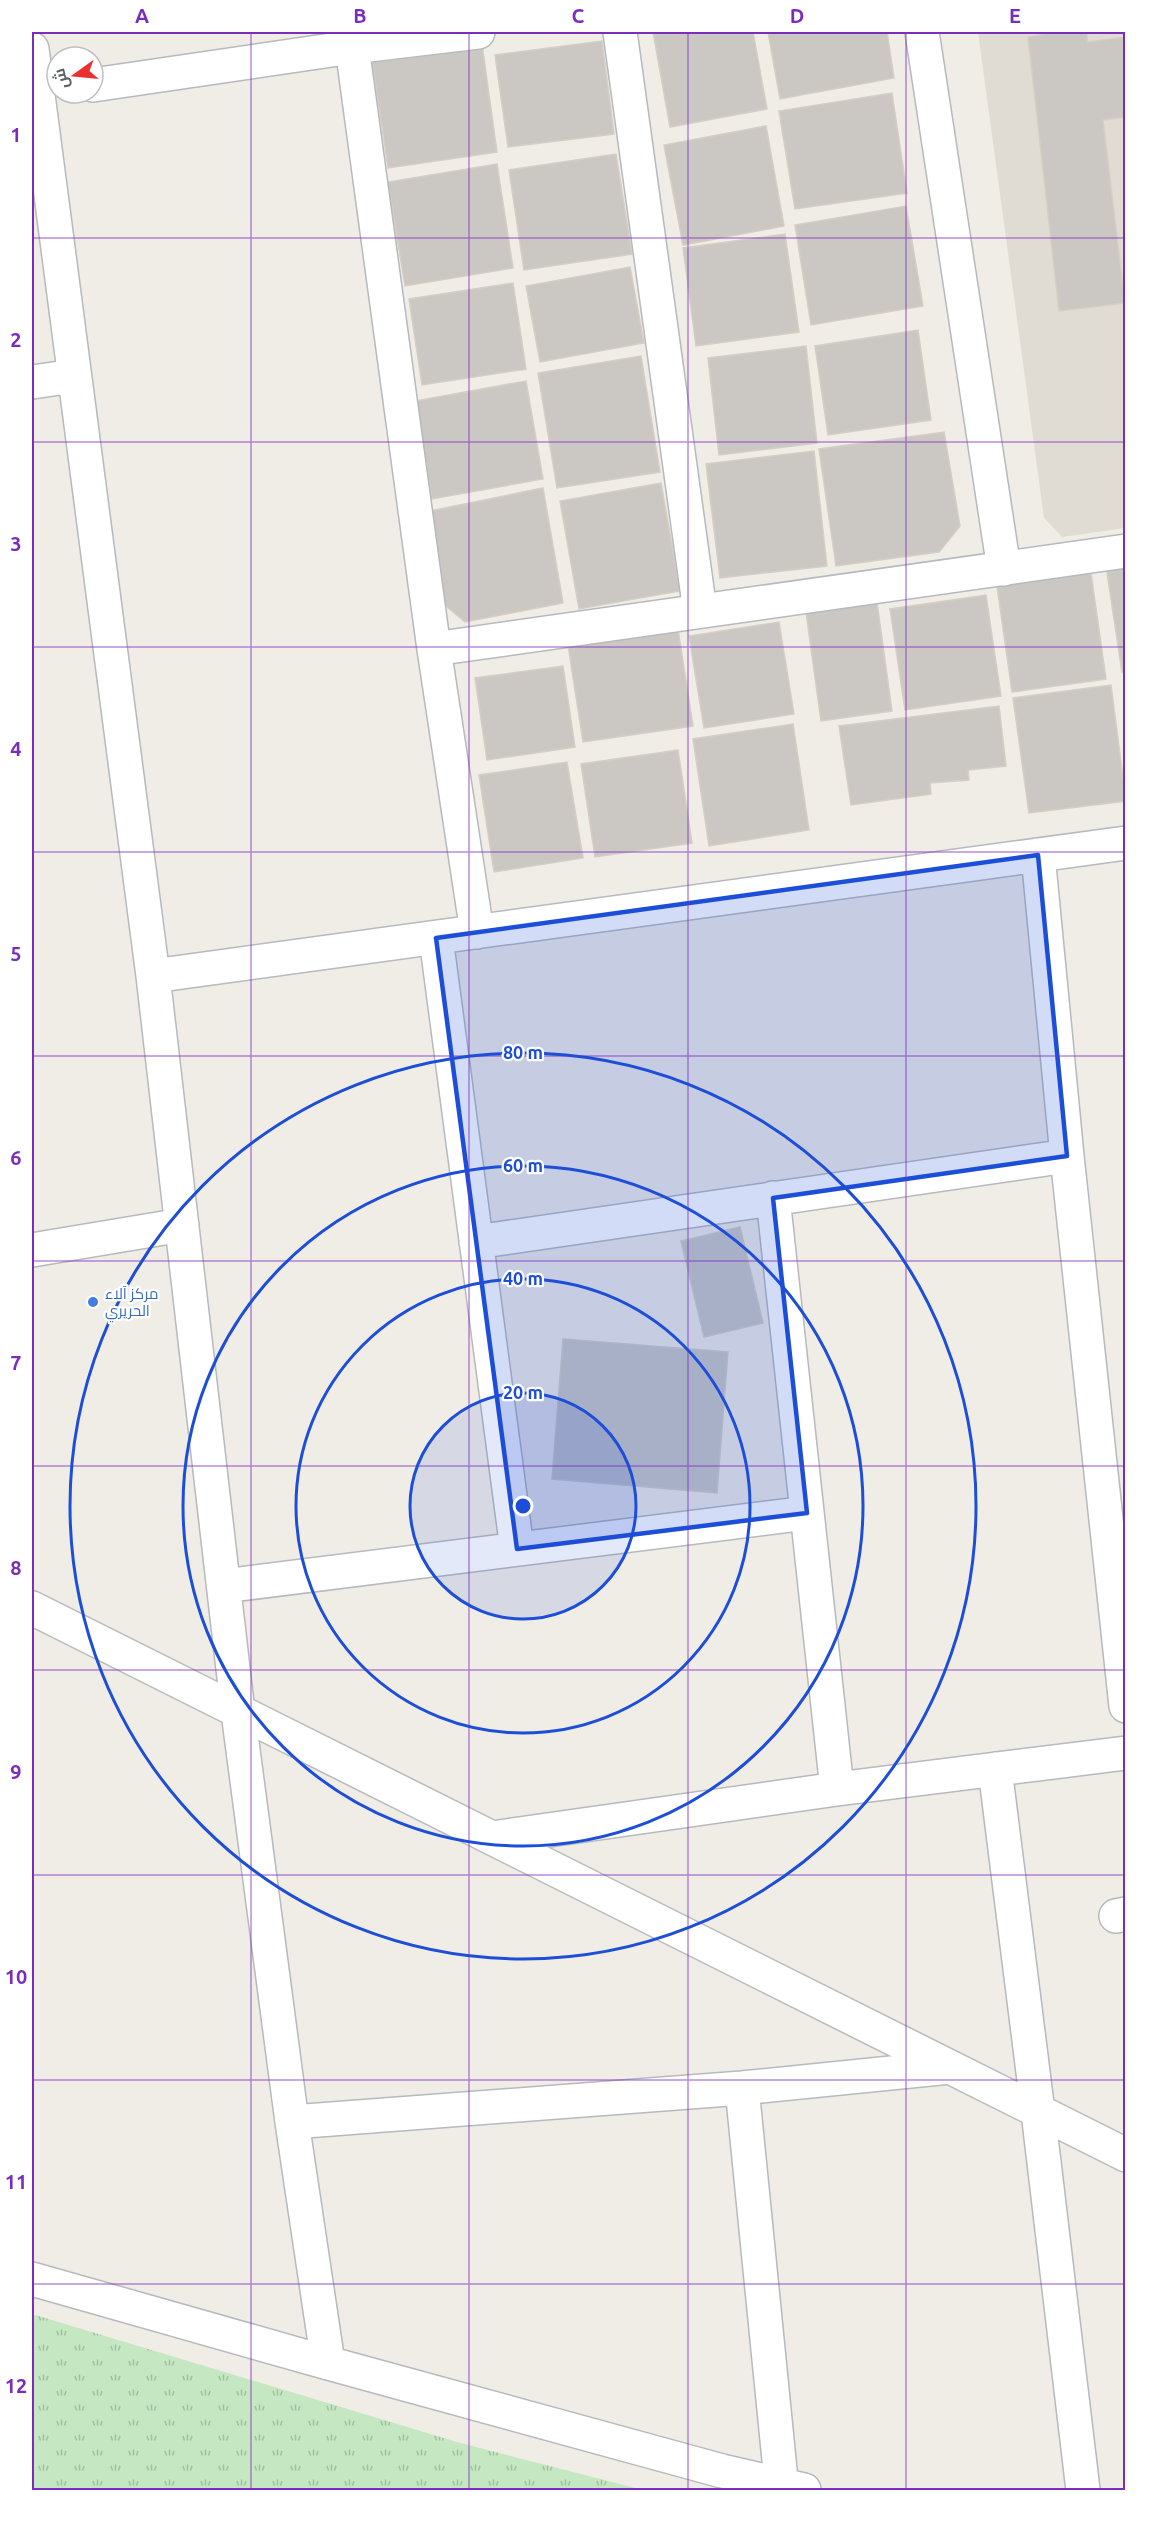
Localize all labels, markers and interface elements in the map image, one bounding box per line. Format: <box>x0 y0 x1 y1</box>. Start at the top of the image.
text: A <box>135 4 149 27</box>
text: B <box>353 4 367 27</box>
text: C <box>572 4 585 27</box>
text: D <box>790 4 804 27</box>
text: E <box>1009 4 1021 27</box>
north arrow <box>45 45 105 105</box>
text: ش <box>49 66 73 91</box>
text: 1 <box>10 123 22 146</box>
text: 2 <box>10 328 22 351</box>
text: 3 <box>10 532 22 555</box>
text: 4 <box>10 737 22 760</box>
text: 5 <box>10 942 22 965</box>
text: 80 m <box>503 1042 543 1062</box>
text: 6 <box>10 1146 22 1169</box>
text: 60 m <box>503 1155 543 1175</box>
text: 40 m <box>503 1268 543 1288</box>
place label: مركز آلاء الحريري <box>105 1285 158 1323</box>
marker: مركز آلاء الحريري <box>86 1295 100 1309</box>
text: 7 <box>10 1351 22 1374</box>
text: 20 m <box>503 1382 543 1402</box>
centre of rings <box>513 1496 533 1516</box>
text: 8 <box>10 1556 22 1579</box>
text: 9 <box>10 1760 22 1783</box>
text: 10 <box>5 1965 27 1988</box>
text: 11 <box>5 2170 27 2193</box>
text: 12 <box>5 2374 27 2397</box>

